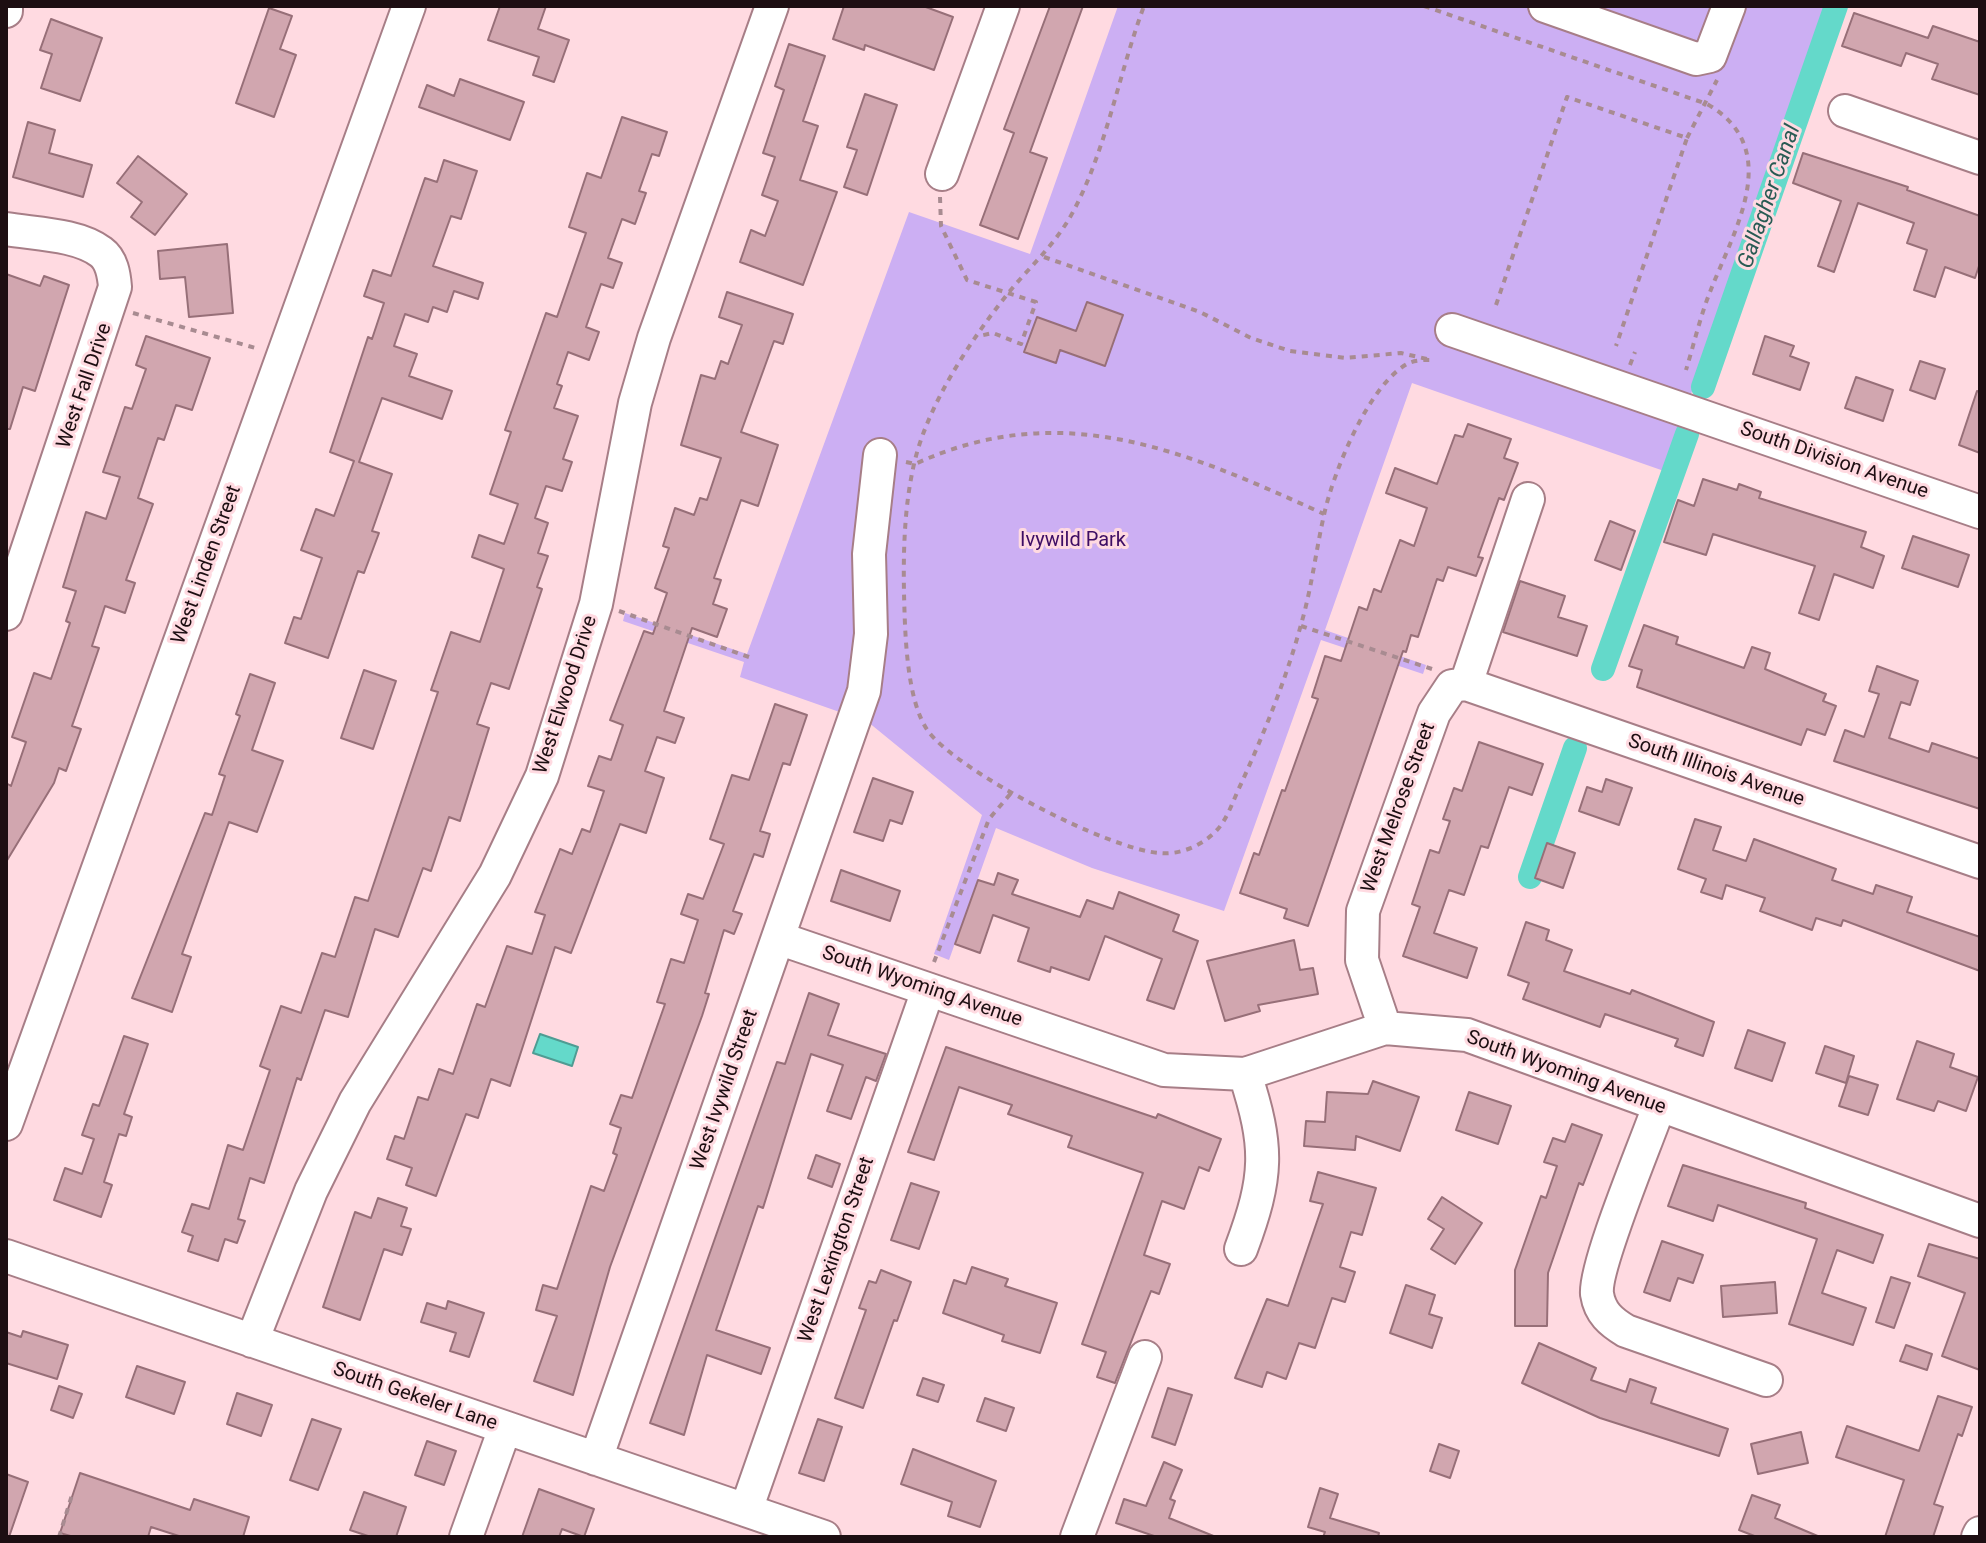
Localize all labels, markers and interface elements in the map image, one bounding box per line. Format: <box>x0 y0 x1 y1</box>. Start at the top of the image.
water label: Gallagher Canal <box>1733 122 1807 272</box>
street label: West Fall Drive <box>52 320 118 452</box>
street label: South Division Avenue <box>1737 418 1931 504</box>
street label: West Linden Street <box>167 482 247 648</box>
park label: Ivywild Park <box>1020 529 1126 553</box>
street label: West Elwood Drive <box>529 613 603 777</box>
street label: West Melrose Street <box>1357 720 1441 896</box>
street label: South Illinois Avenue <box>1625 730 1807 812</box>
street label: South Wyoming Avenue <box>819 941 1025 1033</box>
street label: West Ivywild Street <box>686 1007 764 1173</box>
street label: South Wyoming Avenue <box>1463 1026 1669 1120</box>
street label: West Lexington Street <box>794 1154 880 1346</box>
street label: South Gekeler Lane <box>330 1358 500 1436</box>

